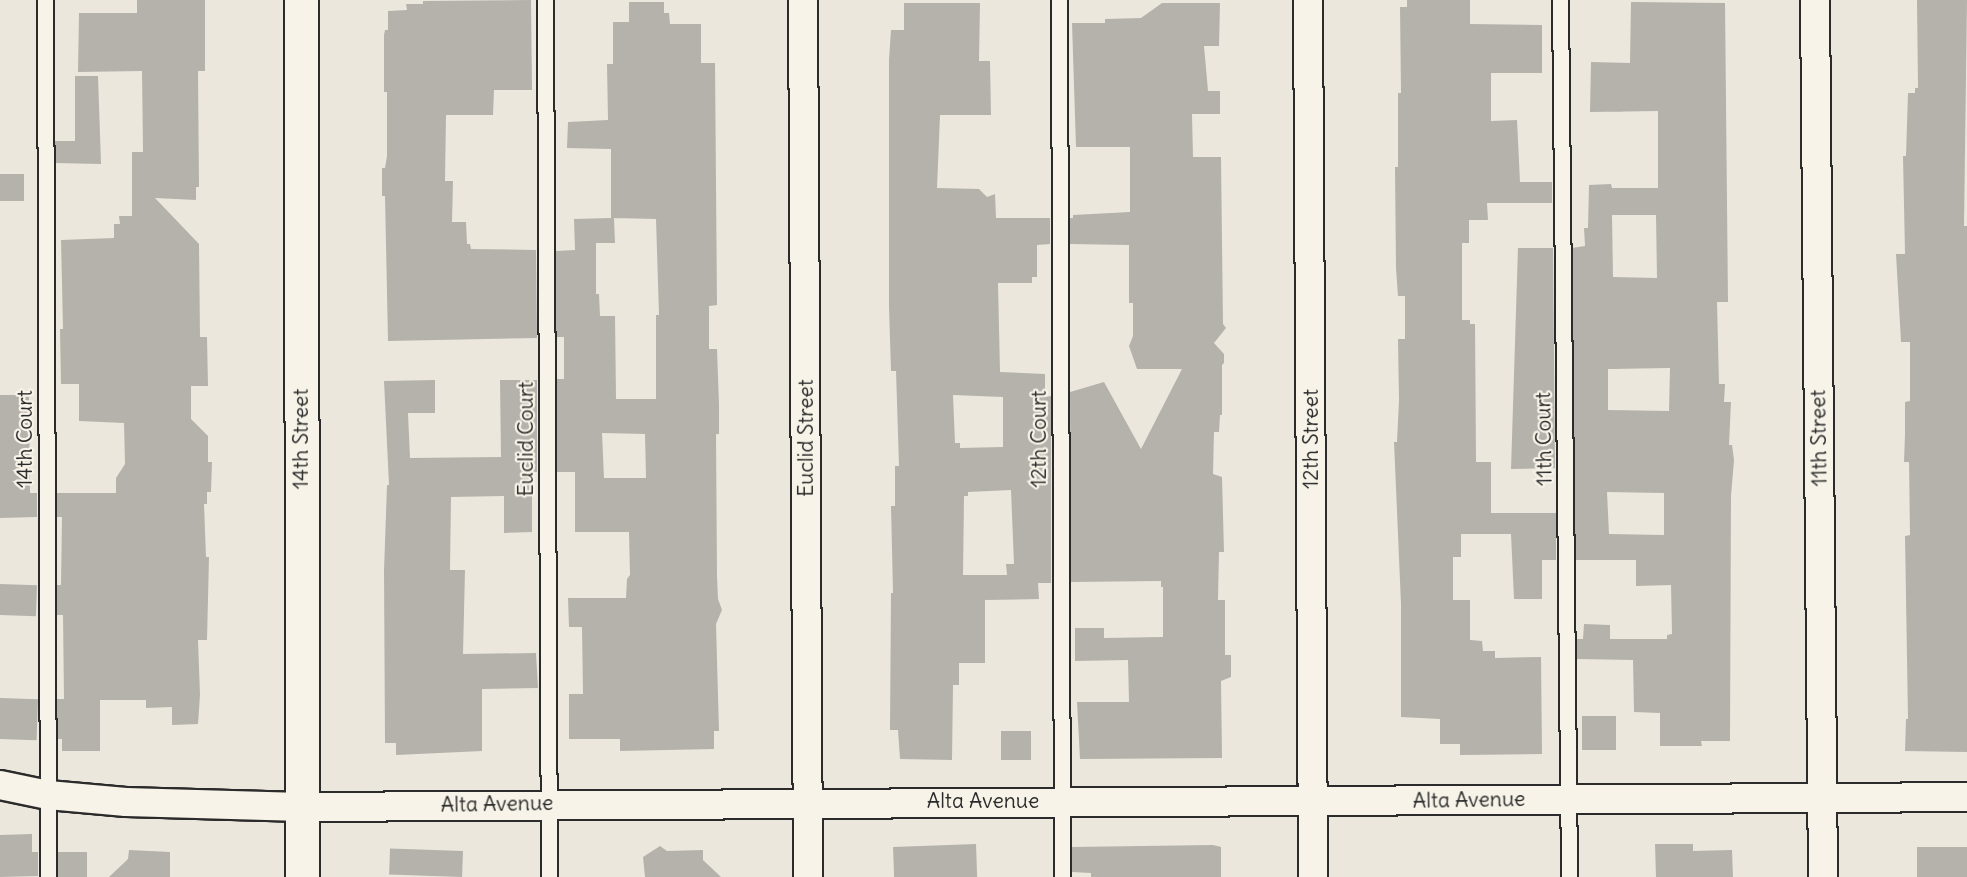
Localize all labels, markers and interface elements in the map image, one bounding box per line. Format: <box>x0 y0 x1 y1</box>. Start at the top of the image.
street label: Euclid Street <box>793 379 819 497</box>
street label: Euclid Court <box>513 382 539 496</box>
street label: 14th Street <box>288 389 314 489</box>
street label: 12th Street <box>1298 389 1324 489</box>
street label: 11th Street <box>1806 389 1832 487</box>
street label: 14th Court <box>12 390 38 488</box>
street label: 12th Court <box>1026 390 1052 488</box>
street label: 11th Court <box>1531 392 1557 486</box>
street label: Alta Avenue <box>1412 786 1526 814</box>
street label: Alta Avenue <box>927 788 1039 814</box>
street label: Alta Avenue <box>440 790 554 818</box>

